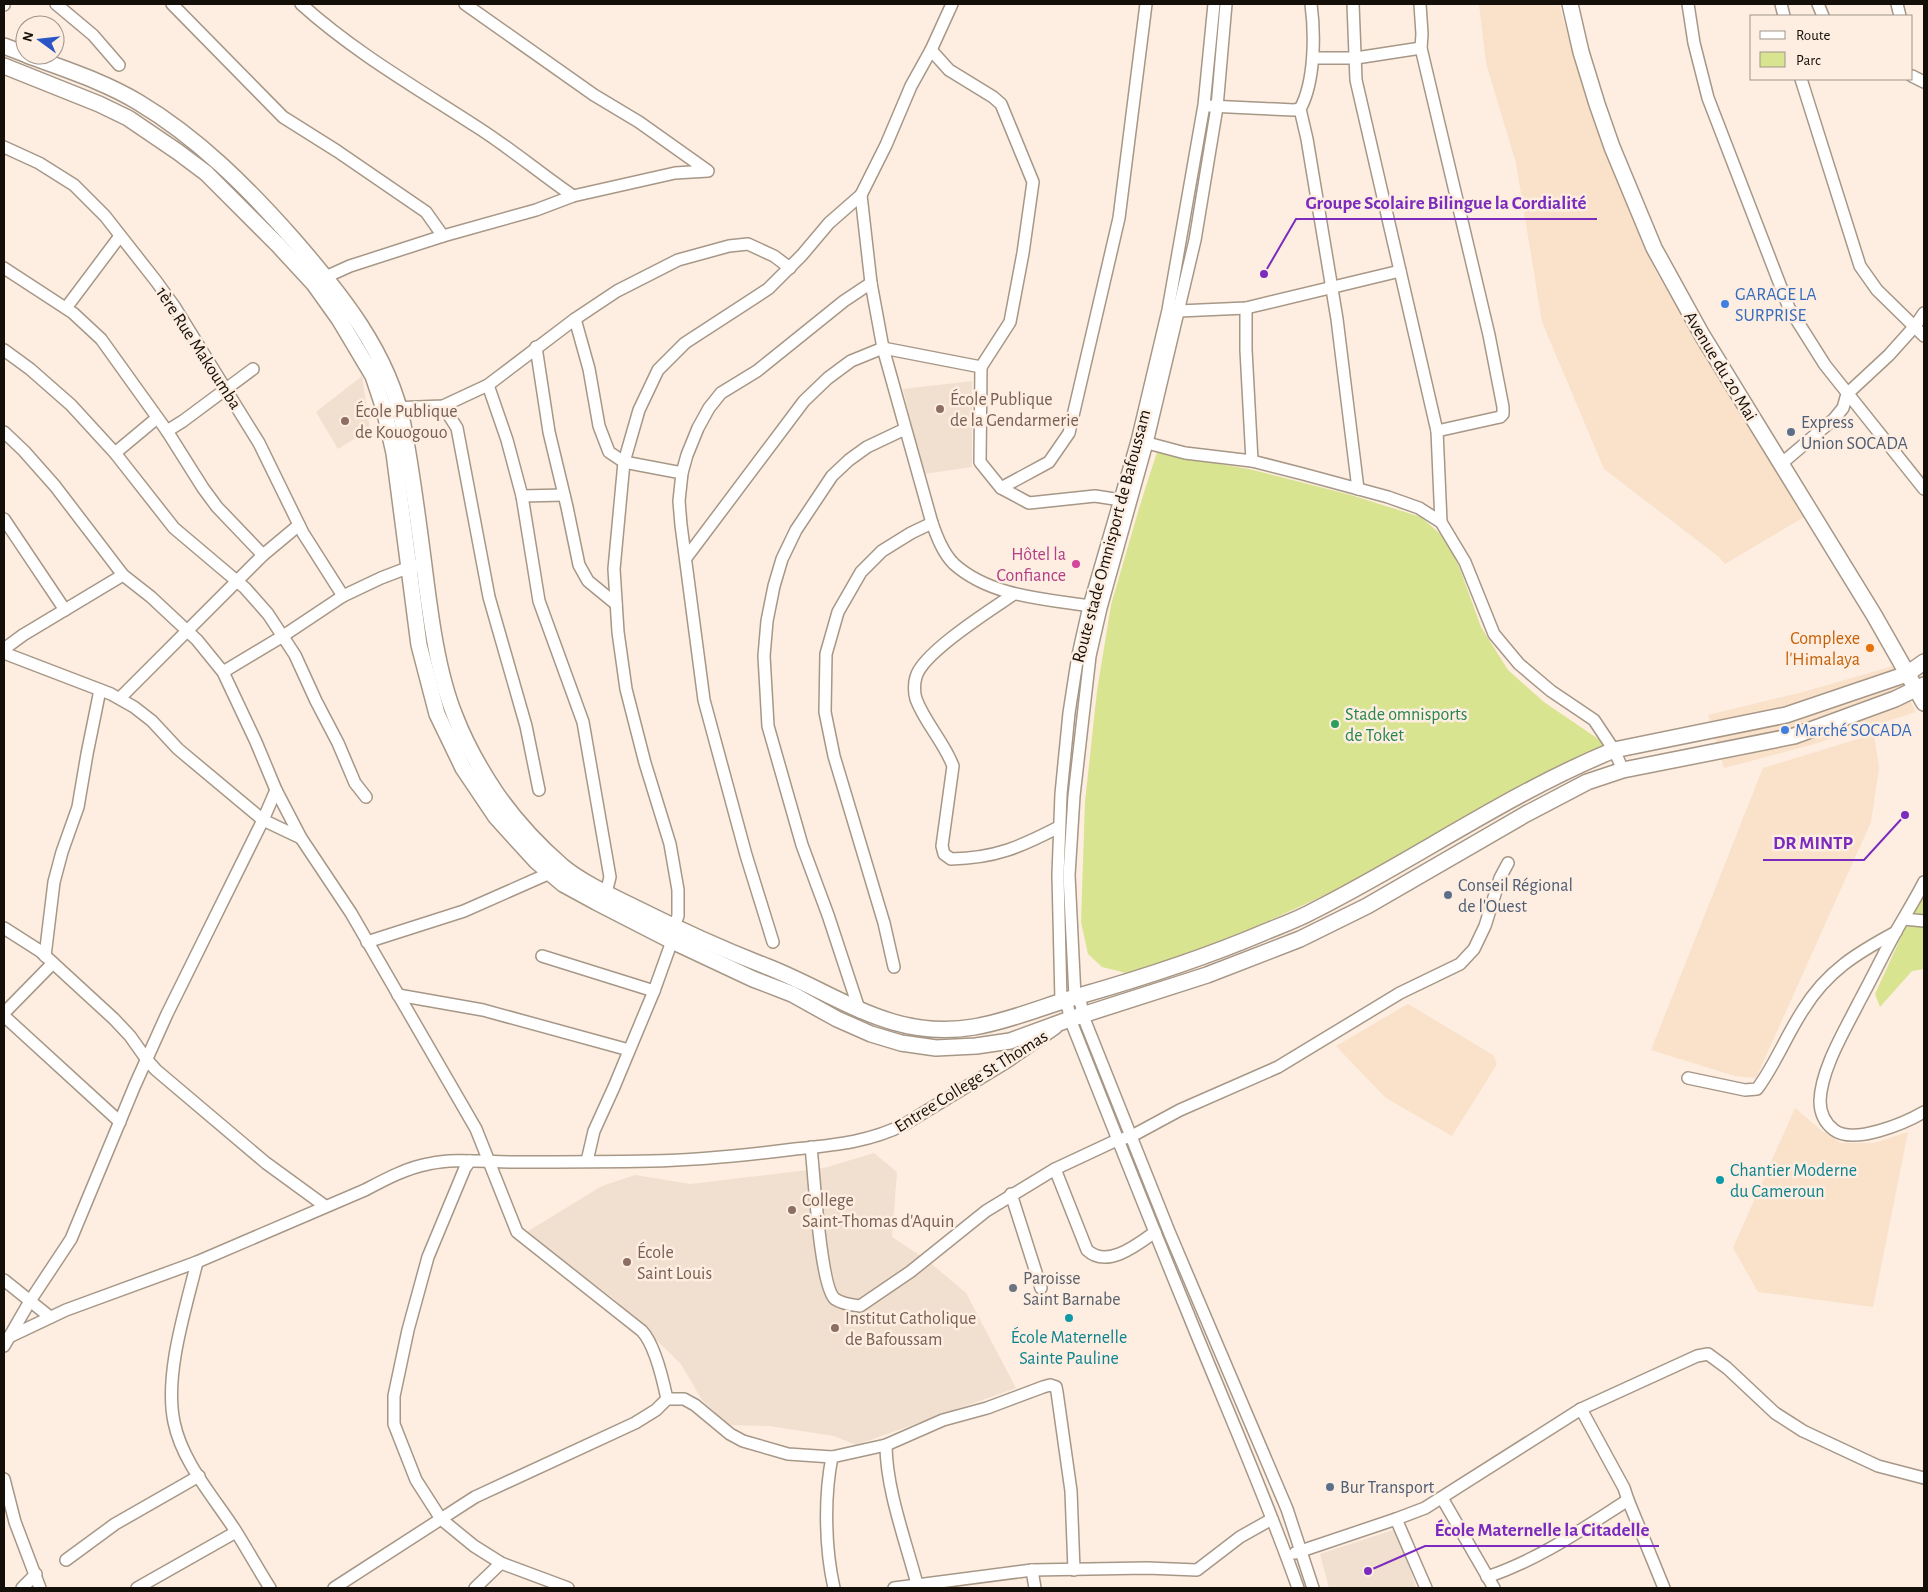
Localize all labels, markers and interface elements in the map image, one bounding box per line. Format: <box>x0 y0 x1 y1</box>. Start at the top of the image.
north arrow <box>15 15 65 65</box>
legend <box>1750 15 1913 80</box>
text: Route <box>1796 28 1830 43</box>
text: N <box>20 30 36 43</box>
text: Parc <box>1796 53 1821 68</box>
callout: Groupe Scolaire Bilingue la Cordialité <box>1296 185 1597 219</box>
text: Groupe Scolaire Bilingue la Cordialité <box>1306 194 1586 213</box>
street label: 1ère Rue Makoumba <box>152 284 244 413</box>
place label: GARAGE LA SURPRISE <box>1735 286 1817 325</box>
marker: GARAGE LA SURPRISE <box>1719 298 1731 310</box>
street label: Avenue du 20 Mai <box>1680 309 1760 424</box>
place label: École Publique de la Gendarmerie <box>950 388 1079 430</box>
place label: École Publique de Kouogouo <box>355 400 458 442</box>
marker: École Publique de la Gendarmerie <box>934 403 946 415</box>
street label: Route stade Omnisport de Bafoussam <box>1069 408 1154 665</box>
place label: Express Union SOCADA <box>1801 414 1909 453</box>
marker: École Publique de Kouogouo <box>339 415 351 427</box>
marker: Express Union SOCADA <box>1785 426 1797 438</box>
place label: Hôtel la Confiance <box>997 546 1066 585</box>
marker: Hôtel la Confiance <box>1070 558 1082 570</box>
place label: Complexe l'Himalaya <box>1785 630 1860 669</box>
marker: Complexe l'Himalaya <box>1864 642 1876 654</box>
place label: Stade omnisports de Toket <box>1345 706 1467 745</box>
marker: Stade omnisports de Toket <box>1329 718 1341 730</box>
place label: Marché SOCADA <box>1795 722 1913 740</box>
marker: Marché SOCADA <box>1779 724 1791 736</box>
callout: DR MINTP <box>1763 826 1864 860</box>
text: DR MINTP <box>1773 834 1854 853</box>
place label: Conseil Régional de l'Ouest <box>1458 877 1573 916</box>
marker: Conseil Régional de l'Ouest <box>1442 889 1454 901</box>
street label: Entree College St Thomas <box>892 1027 1051 1136</box>
place label: Chantier Moderne du Cameroun <box>1730 1162 1857 1201</box>
marker: Chantier Moderne du Cameroun <box>1714 1174 1726 1186</box>
place label: College Saint-Thomas d'Aquin <box>802 1192 954 1231</box>
marker: College Saint-Thomas d'Aquin <box>786 1204 798 1216</box>
place label: École Saint Louis <box>637 1241 712 1283</box>
marker: École Saint Louis <box>621 1256 633 1268</box>
place label: Paroisse Saint Barnabe <box>1023 1270 1121 1309</box>
marker: Paroisse Saint Barnabe <box>1007 1282 1019 1294</box>
place label: Institut Catholique de Bafoussam <box>845 1310 976 1349</box>
marker: École Maternelle Sainte Pauline <box>1063 1312 1075 1324</box>
marker: Institut Catholique de Bafoussam <box>829 1322 841 1334</box>
place label: École Maternelle Sainte Pauline <box>1011 1326 1127 1368</box>
place label: Bur Transport <box>1340 1479 1434 1497</box>
marker: Bur Transport <box>1324 1481 1336 1493</box>
callout: École Maternelle la Citadelle <box>1425 1512 1659 1546</box>
text: École Maternelle la Citadelle <box>1435 1519 1649 1540</box>

